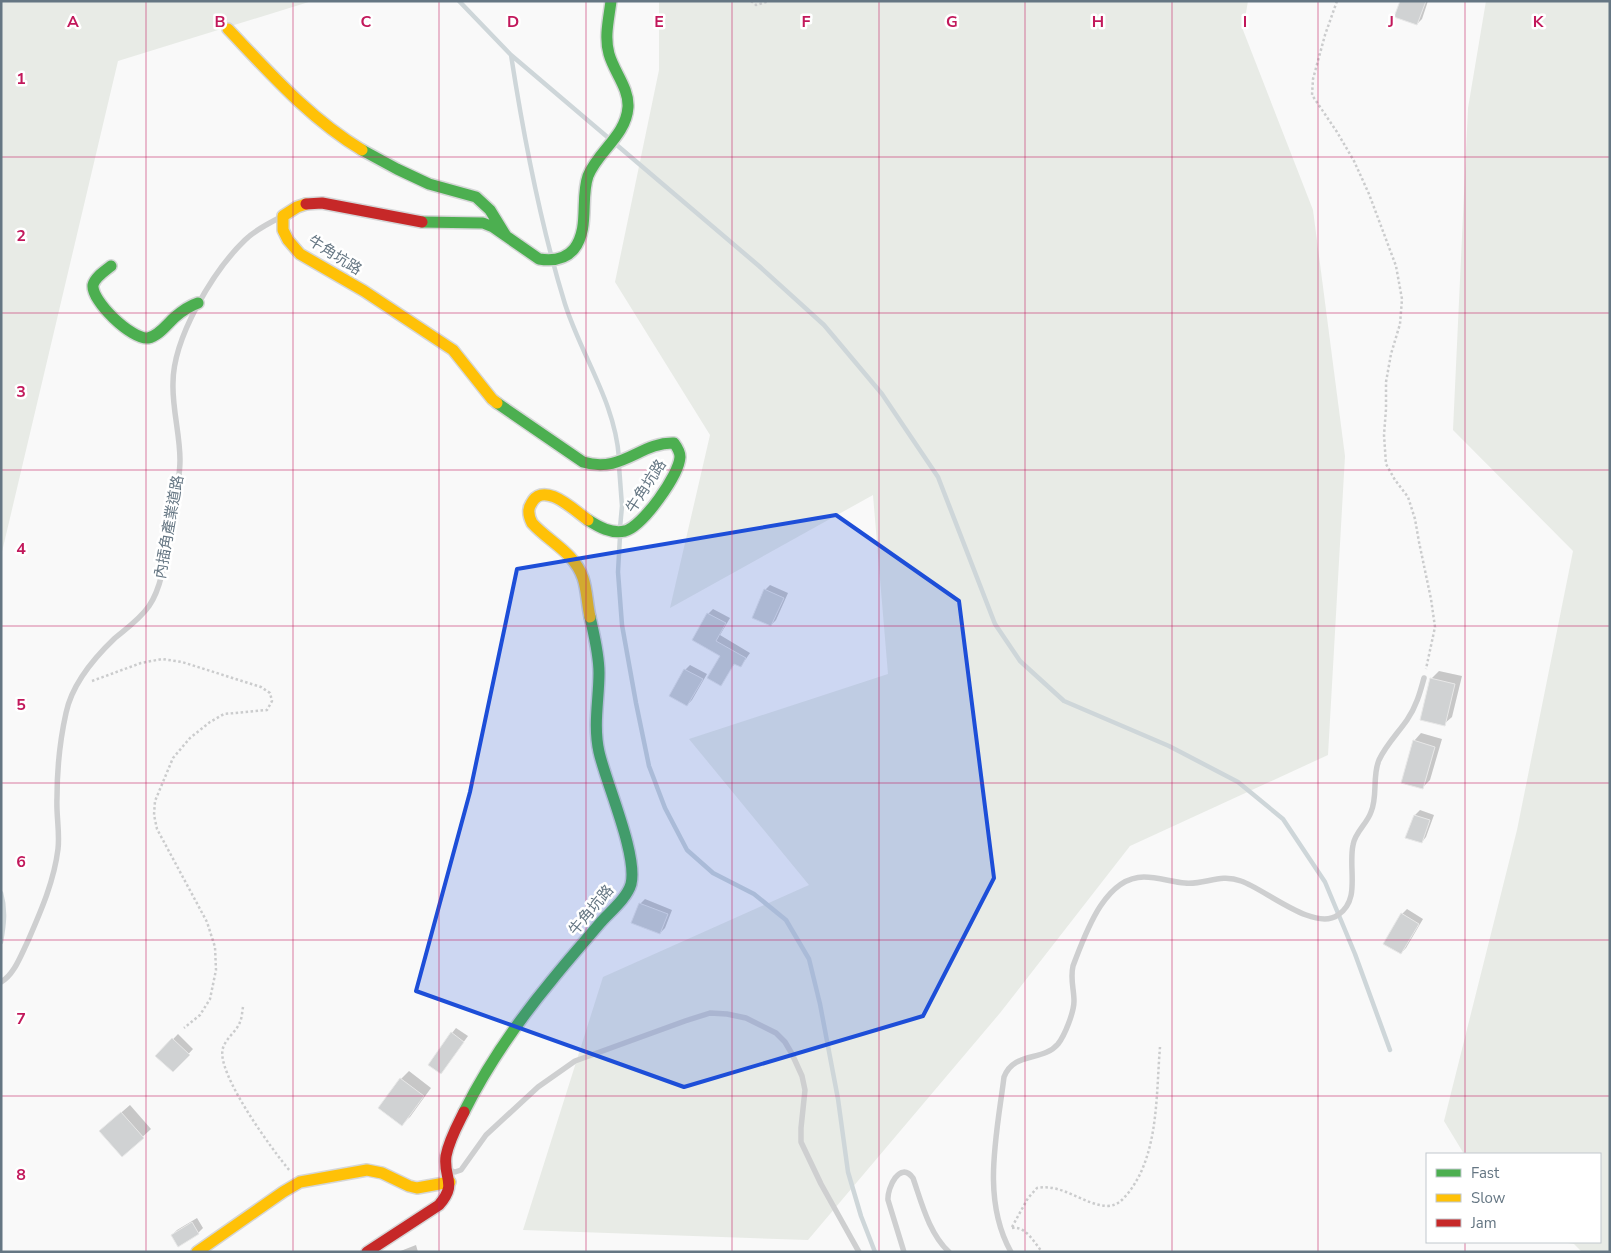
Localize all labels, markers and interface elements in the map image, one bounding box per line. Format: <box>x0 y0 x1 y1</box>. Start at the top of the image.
text: A <box>67 11 79 33</box>
text: B <box>214 11 226 33</box>
text: C <box>361 11 372 33</box>
text: D <box>507 11 519 33</box>
text: E <box>654 11 664 33</box>
text: F <box>802 11 811 33</box>
text: G <box>946 11 958 33</box>
text: H <box>1092 11 1104 33</box>
text: I <box>1243 11 1247 33</box>
text: J <box>1387 11 1394 33</box>
text: K <box>1533 11 1545 33</box>
text: 1 <box>16 68 26 90</box>
text: 2 <box>16 225 26 247</box>
street label: 牛角坑路 <box>304 231 366 279</box>
text: 3 <box>16 381 26 403</box>
street label: 牛角坑路 <box>621 455 671 517</box>
street label: 內插角產業道路 <box>150 474 188 580</box>
text: 4 <box>16 538 26 560</box>
text: 5 <box>16 694 26 716</box>
text: 6 <box>16 851 26 873</box>
street label: 牛角坑路 <box>564 881 618 939</box>
text: 7 <box>16 1008 26 1030</box>
legend <box>1426 1153 1601 1243</box>
text: Fast <box>1471 1163 1500 1183</box>
text: 8 <box>16 1164 26 1186</box>
text: Slow <box>1471 1188 1506 1208</box>
text: Jam <box>1470 1213 1497 1233</box>

